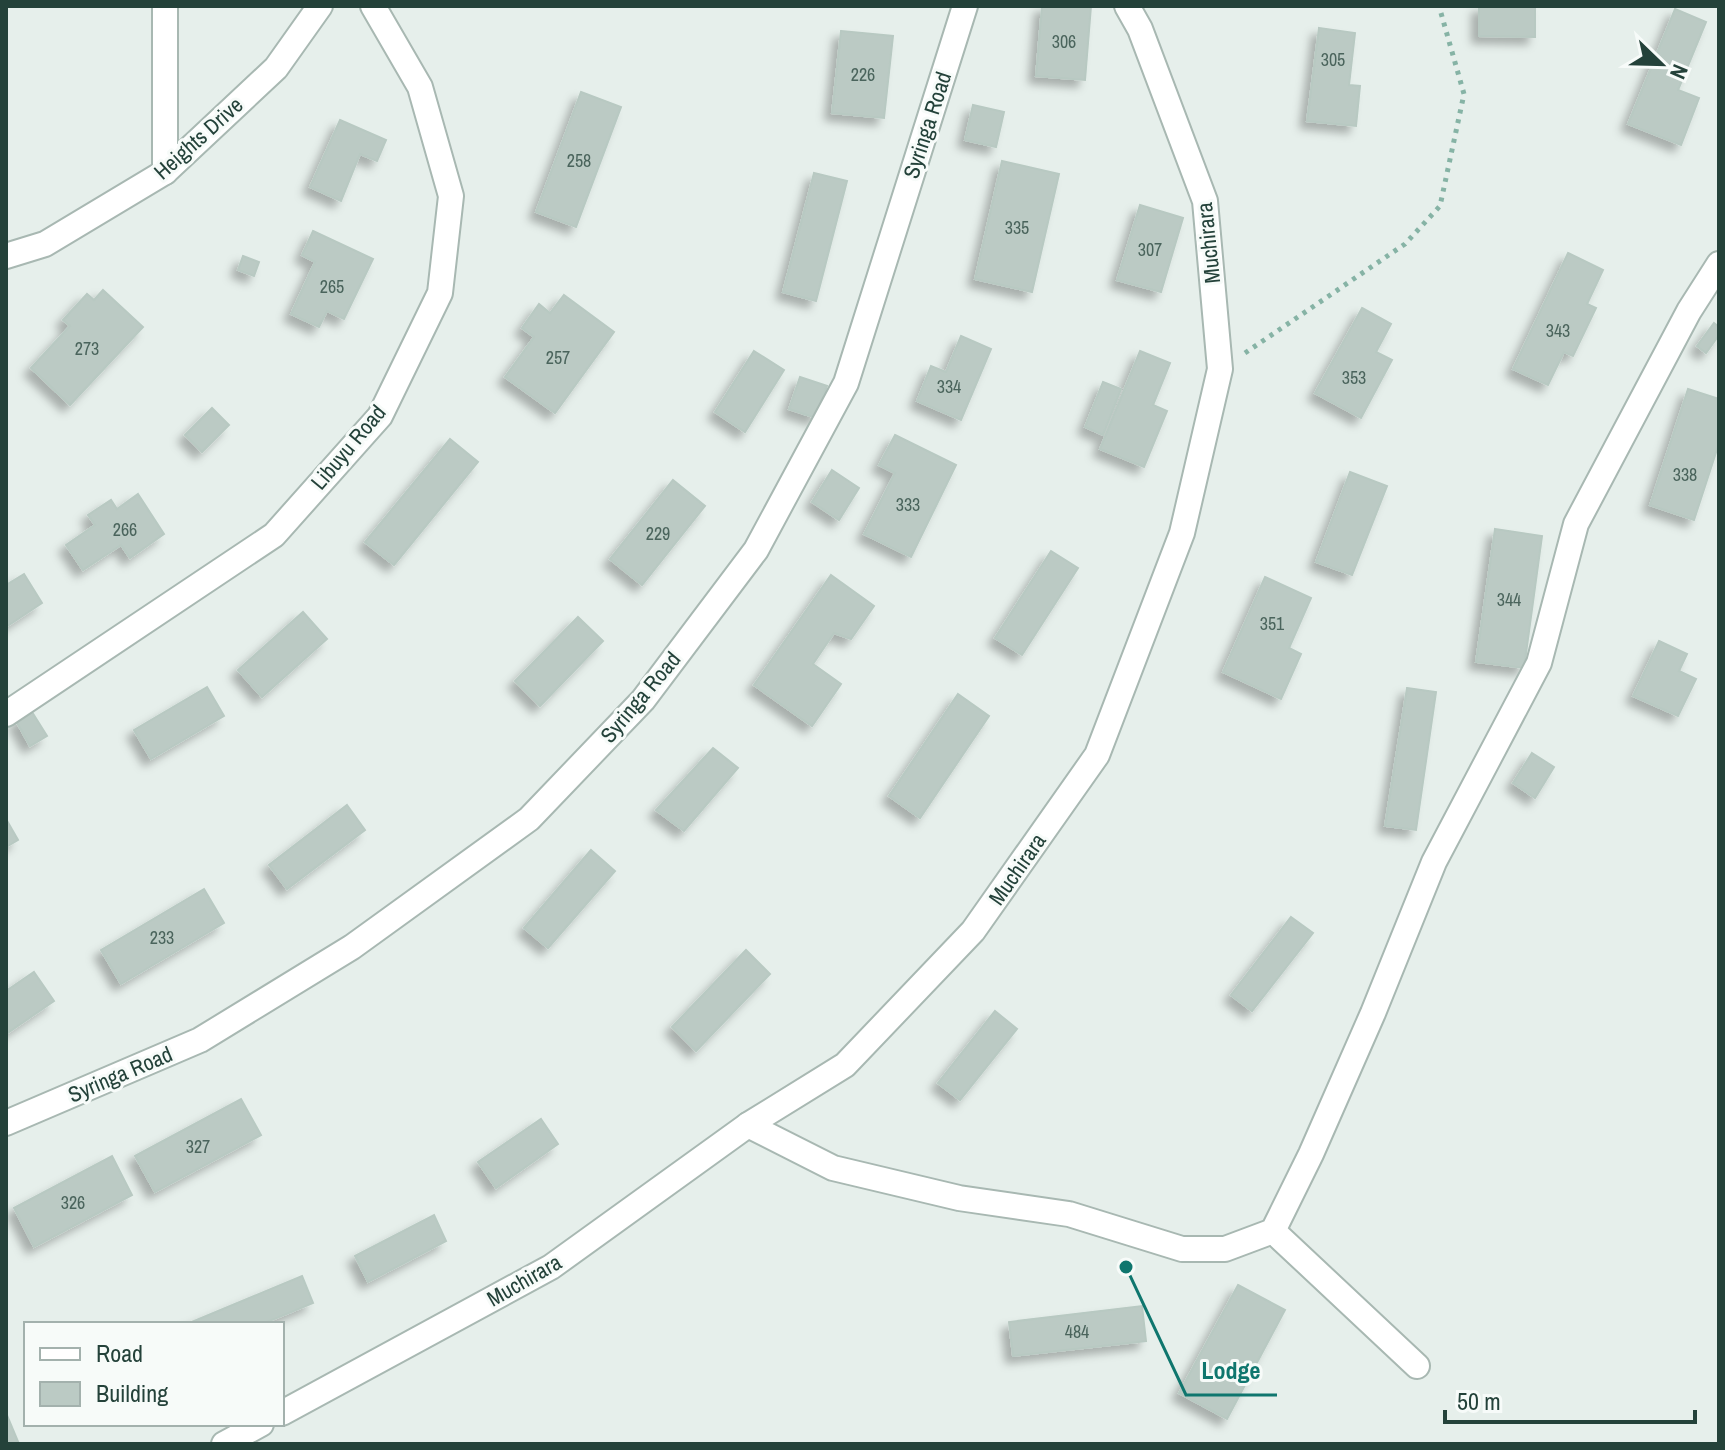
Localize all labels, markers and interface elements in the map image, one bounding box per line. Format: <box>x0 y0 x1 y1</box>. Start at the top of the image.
north arrow <box>1621 24 1701 104</box>
house number: 306 <box>1052 29 1076 54</box>
house number: 305 <box>1321 47 1345 72</box>
text: N <box>1663 60 1696 84</box>
house number: 226 <box>851 62 875 87</box>
street label: Syringa Road <box>896 68 958 182</box>
street label: Heights Drive <box>147 90 249 186</box>
house number: 258 <box>567 148 591 173</box>
street label: Muchirara <box>1189 201 1227 285</box>
house number: 335 <box>1005 215 1029 240</box>
house number: 307 <box>1138 237 1162 262</box>
house number: 265 <box>320 274 344 299</box>
house number: 343 <box>1546 318 1570 343</box>
house number: 273 <box>75 336 99 361</box>
house number: 257 <box>546 345 570 370</box>
house number: 353 <box>1342 365 1366 390</box>
house number: 334 <box>937 374 961 399</box>
street label: Libuyu Road <box>304 398 392 496</box>
house number: 338 <box>1673 462 1697 487</box>
house number: 333 <box>896 492 920 517</box>
house number: 266 <box>113 517 137 542</box>
house number: 229 <box>646 521 670 546</box>
house number: 344 <box>1497 587 1521 612</box>
house number: 351 <box>1260 611 1285 636</box>
street label: Syringa Road <box>593 645 687 749</box>
street label: Muchirara <box>981 827 1053 911</box>
house number: 233 <box>150 925 174 950</box>
street label: Syringa Road <box>63 1039 177 1109</box>
house number: 327 <box>186 1134 210 1159</box>
house number: 326 <box>61 1190 85 1215</box>
street label: Muchirara <box>481 1247 567 1313</box>
house number: 484 <box>1065 1319 1089 1344</box>
legend <box>24 1322 284 1426</box>
text: Road <box>96 1337 143 1369</box>
callout: Lodge <box>1186 1347 1277 1395</box>
text: Lodge <box>1201 1354 1261 1386</box>
scale bar <box>1445 1374 1695 1424</box>
text: Building <box>96 1377 168 1409</box>
text: 50 m <box>1457 1385 1501 1417</box>

